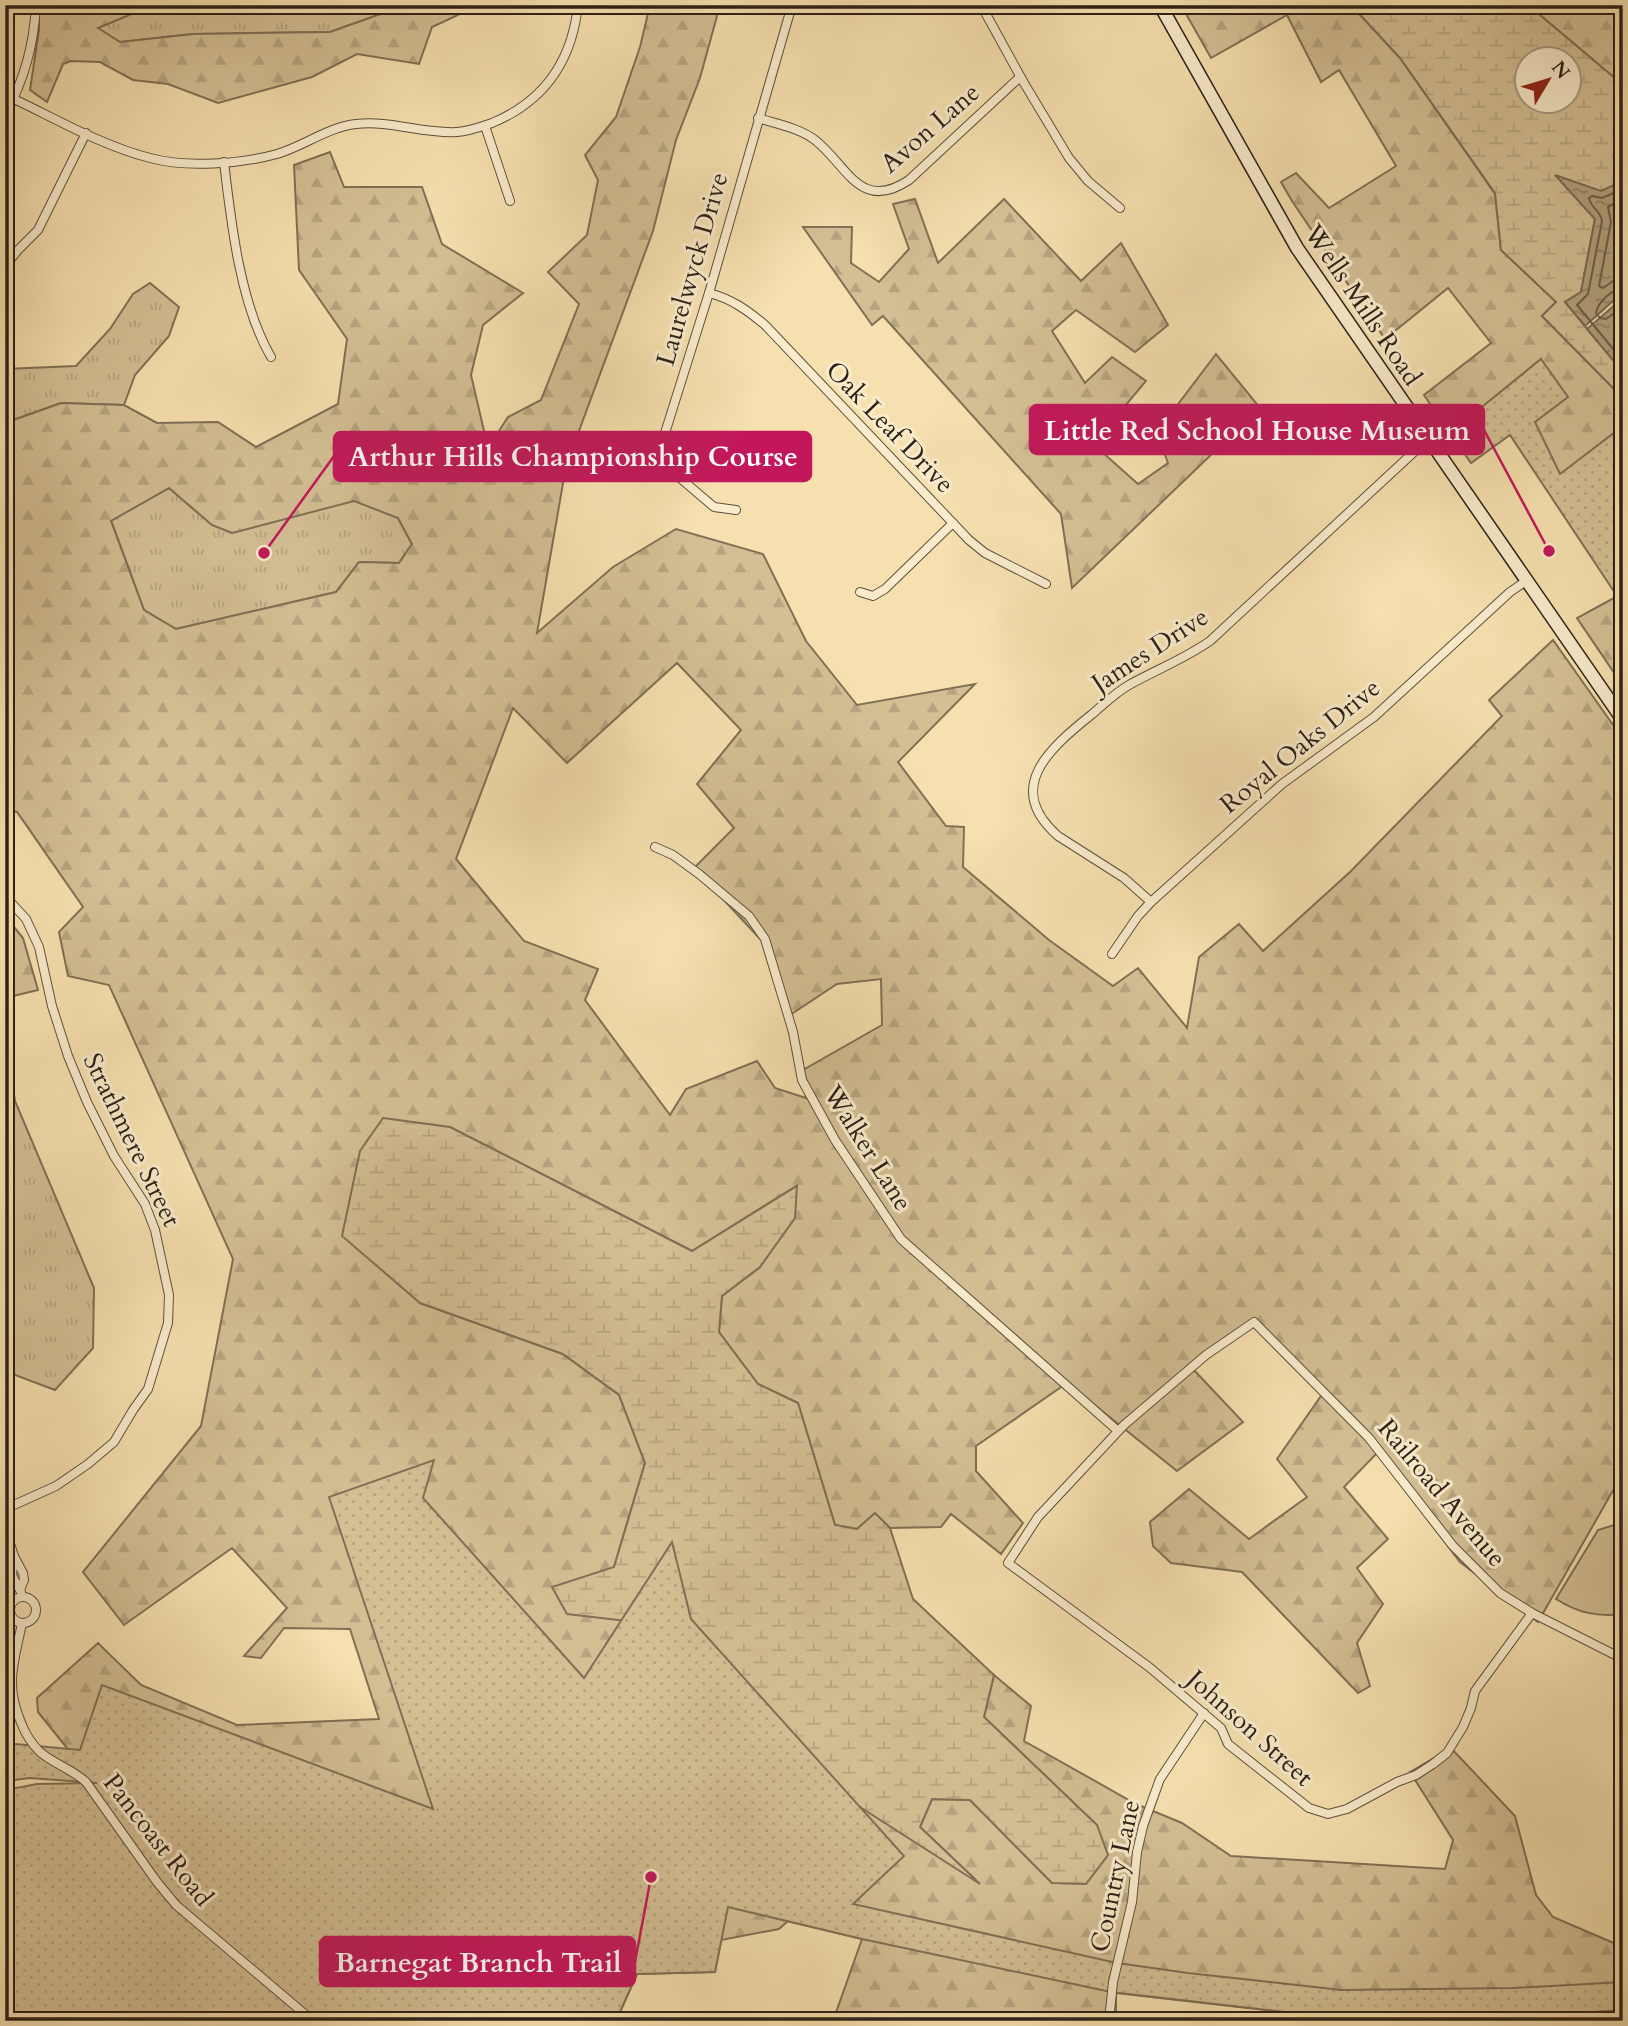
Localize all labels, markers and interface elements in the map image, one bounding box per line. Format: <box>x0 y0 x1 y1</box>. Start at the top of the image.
north arrow <box>1512 46 1582 116</box>
text: N <box>1545 56 1576 85</box>
street label: Avon Lane <box>873 75 987 181</box>
street label: Laurelwyck Drive <box>648 168 736 370</box>
street label: Wells Mills Road <box>1296 217 1430 393</box>
street label: Oak Leaf Drive <box>818 353 962 501</box>
callout: Little Red School House Museum <box>1030 405 1484 454</box>
text: Little Red School House Museum <box>1044 412 1470 450</box>
callout: Arthur Hills Championship Course <box>334 432 811 481</box>
text: Arthur Hills Championship Course <box>348 438 798 476</box>
street label: James Drive <box>1082 599 1215 703</box>
street label: Royal Oaks Drive <box>1213 670 1387 822</box>
street label: Strathmere Street <box>75 1047 189 1233</box>
street label: Walker Lane <box>815 1078 921 1218</box>
street label: Railroad Avenue <box>1370 1412 1514 1574</box>
street label: Johnson Street <box>1176 1659 1321 1794</box>
street label: Pancoast Road <box>95 1766 221 1914</box>
street label: Country Lane <box>1082 1797 1148 1955</box>
callout: Barnegat Branch Trail <box>320 1937 635 1986</box>
text: Barnegat Branch Trail <box>335 1944 621 1982</box>

